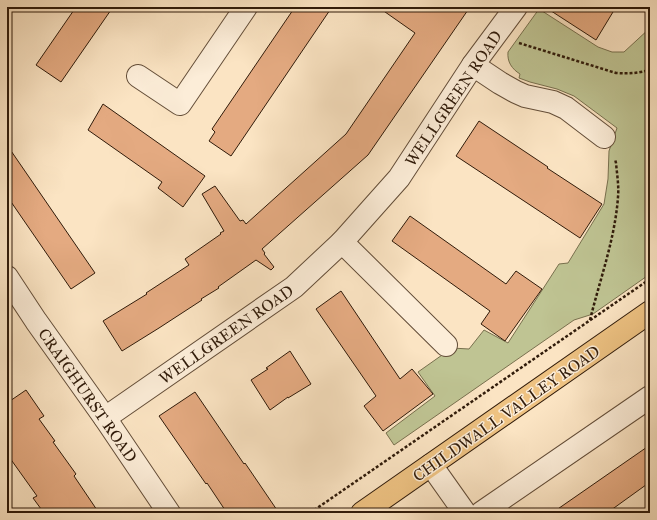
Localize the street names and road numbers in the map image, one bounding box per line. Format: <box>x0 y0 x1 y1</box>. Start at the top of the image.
street label: WELLGREEN ROAD <box>401 27 506 170</box>
street label: WELLGREEN ROAD <box>156 281 297 388</box>
street label: CRAIGHURST ROAD <box>34 325 141 466</box>
street label: CHILDWALL VALLEY ROAD <box>409 341 603 485</box>

